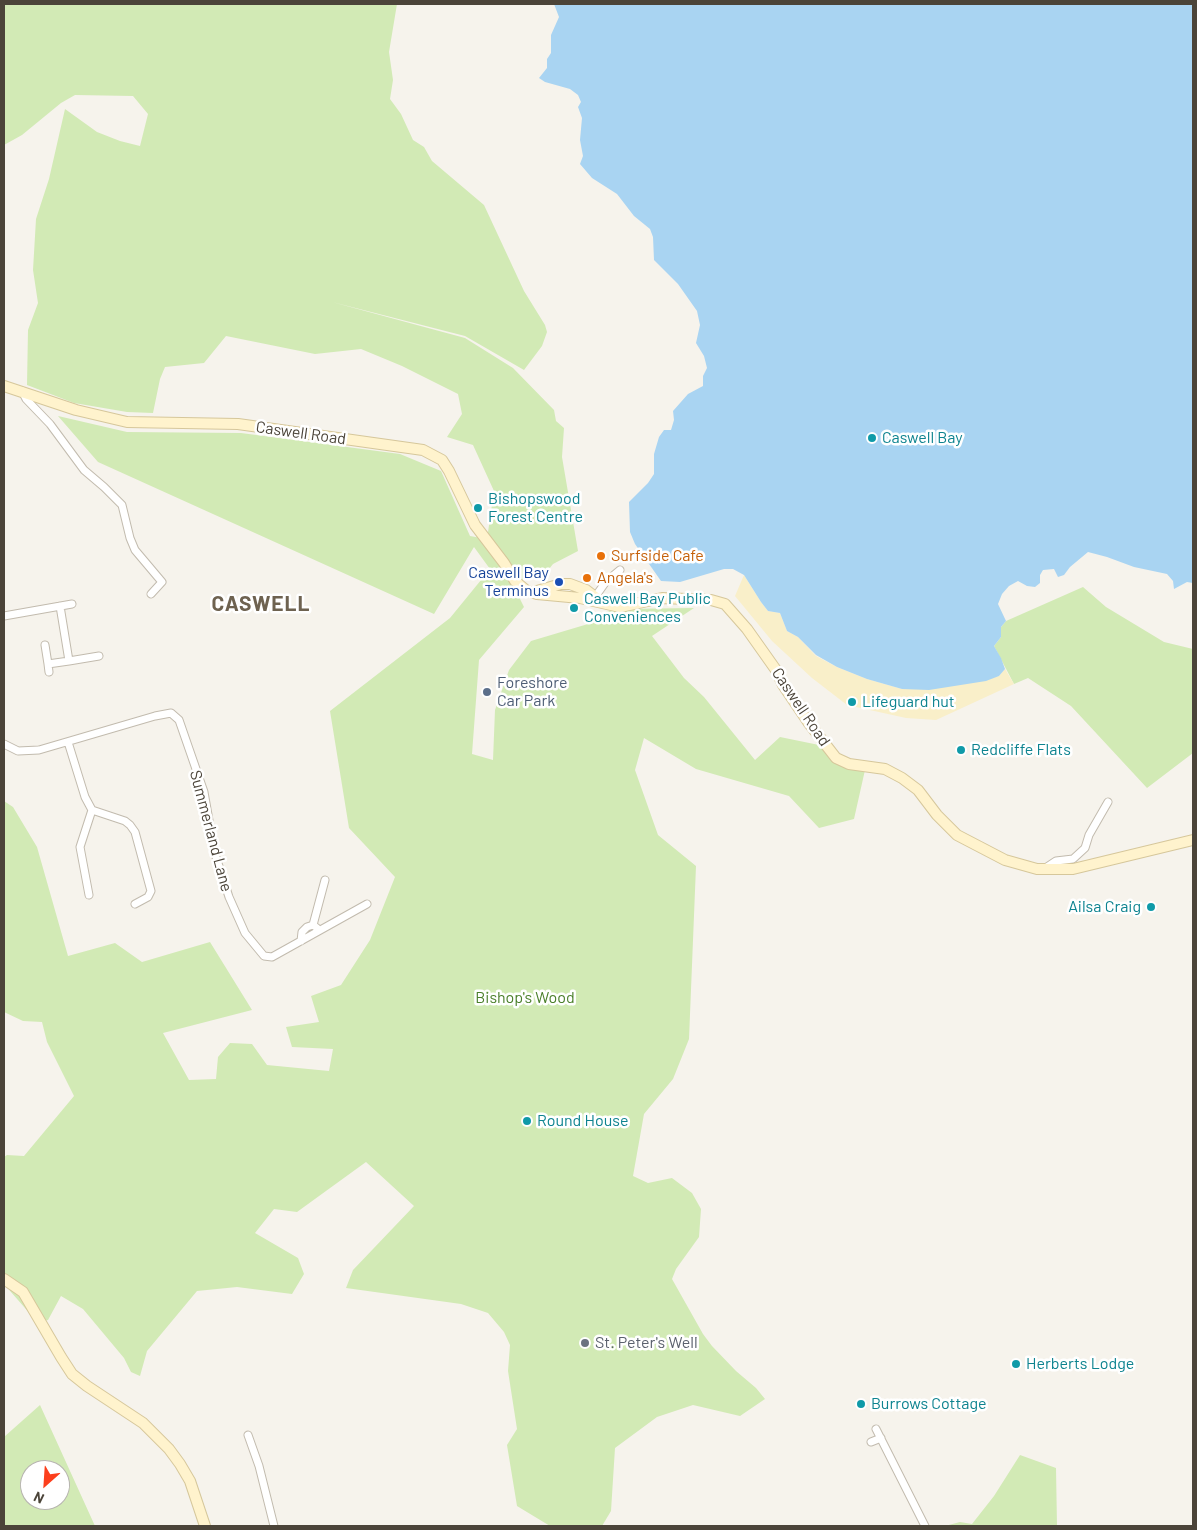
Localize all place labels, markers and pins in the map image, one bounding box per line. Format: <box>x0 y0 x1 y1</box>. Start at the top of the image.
place label: Caswell Bay <box>882 428 963 448</box>
marker: Caswell Bay <box>866 432 878 444</box>
place label: Bishopswood Forest Centre <box>488 489 583 527</box>
marker: Bishopswood Forest Centre <box>472 502 484 514</box>
place label: Surfside Cafe <box>611 546 704 566</box>
marker: Surfside Cafe <box>595 550 607 562</box>
place label: Caswell Bay Terminus <box>468 563 549 601</box>
place label: Angela's <box>597 568 653 588</box>
marker: Angela's <box>581 572 593 584</box>
marker: Caswell Bay Terminus <box>553 576 565 588</box>
place label: Caswell Bay Public Conveniences <box>584 589 711 627</box>
marker: Caswell Bay Public Conveniences <box>568 602 580 614</box>
place label: Foreshore Car Park <box>497 673 567 711</box>
marker: Foreshore Car Park <box>481 686 493 698</box>
place label: Lifeguard hut <box>862 692 955 712</box>
marker: Lifeguard hut <box>846 696 858 708</box>
place label: Redcliffe Flats <box>971 740 1071 760</box>
marker: Redcliffe Flats <box>955 744 967 756</box>
place label: Ailsa Craig <box>1068 897 1141 917</box>
marker: Ailsa Craig <box>1145 901 1157 913</box>
place label: Round House <box>537 1111 628 1131</box>
marker: Round House <box>521 1115 533 1127</box>
place label: St. Peter's Well <box>595 1333 698 1353</box>
marker: St. Peter's Well <box>579 1337 591 1349</box>
place label: Herberts Lodge <box>1026 1354 1134 1374</box>
marker: Herberts Lodge <box>1010 1358 1022 1370</box>
place label: Burrows Cottage <box>871 1394 987 1414</box>
marker: Burrows Cottage <box>855 1398 867 1410</box>

